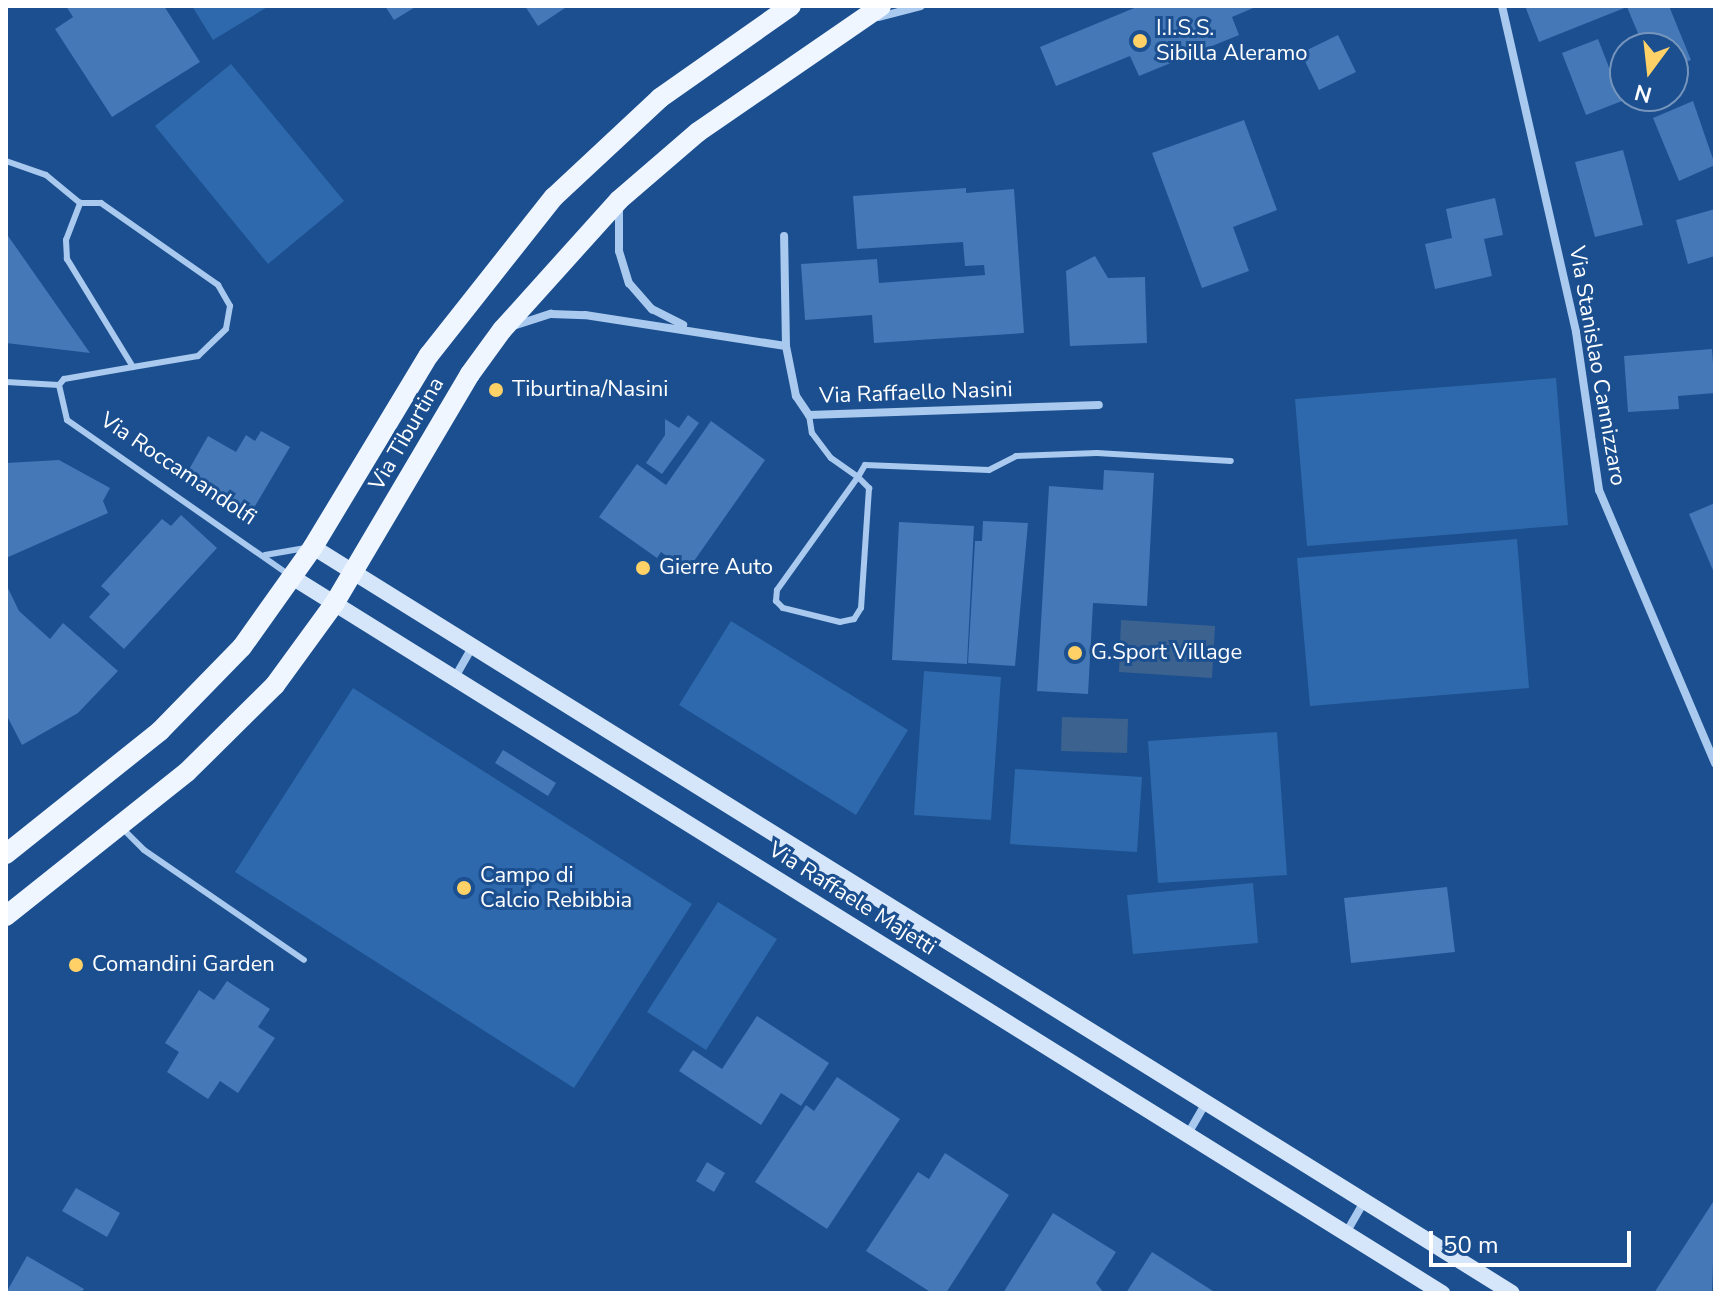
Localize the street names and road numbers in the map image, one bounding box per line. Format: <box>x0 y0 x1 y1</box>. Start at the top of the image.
street label: Via Stanislao Cannizzaro <box>1563 244 1631 488</box>
street label: Via Tiburtina <box>364 373 450 495</box>
street label: Via Raffaello Nasini <box>819 376 1013 410</box>
street label: Via Roccamandolfi <box>95 407 261 531</box>
street label: Via Raffaele Majetti <box>763 837 941 961</box>

